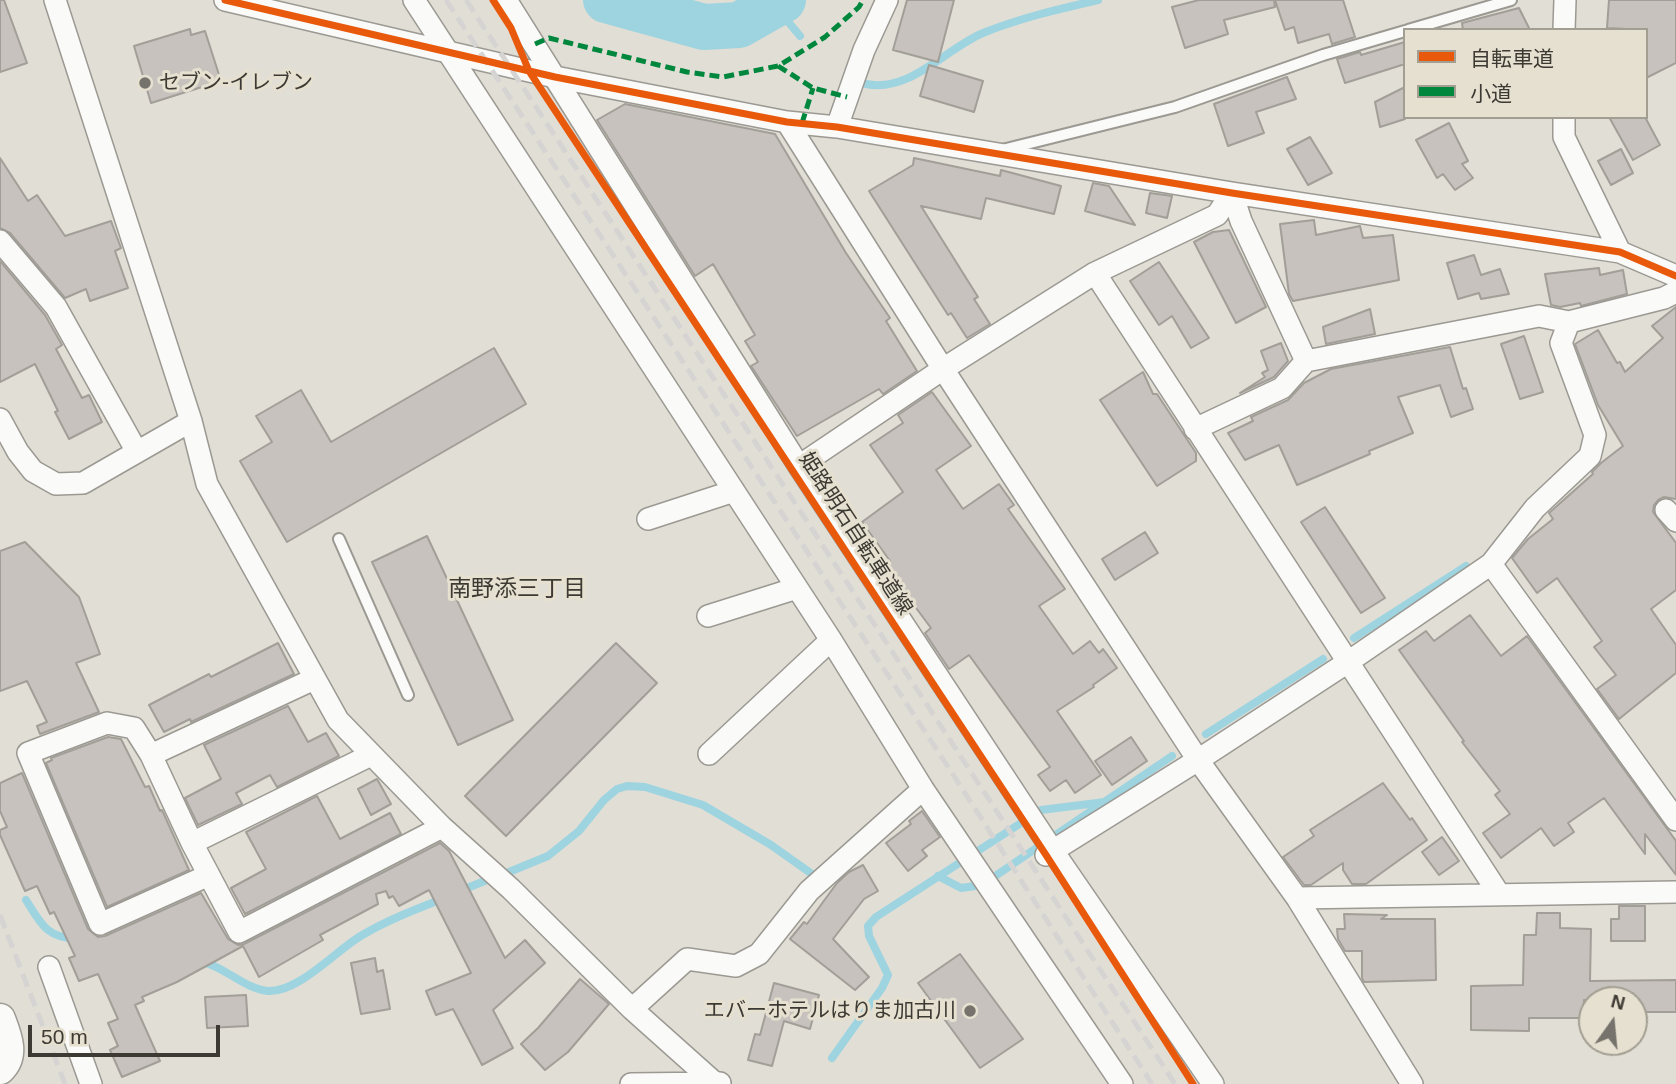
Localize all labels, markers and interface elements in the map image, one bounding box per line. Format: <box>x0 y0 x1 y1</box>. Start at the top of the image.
legend <box>1403 28 1648 119</box>
text: 自転車道 <box>1470 47 1554 70</box>
place label: セブン-イレブン <box>159 70 313 96</box>
marker: セブン-イレブン <box>137 75 153 91</box>
text: 小道 <box>1470 82 1512 105</box>
street label: 姫路明石自転車道線 <box>793 448 917 620</box>
district label: 南野添三丁目 <box>448 576 586 604</box>
north arrow <box>1578 986 1648 1056</box>
text: N <box>1609 990 1627 1014</box>
place label: エバーホテルはりま加古川 <box>704 998 956 1024</box>
marker: エバーホテルはりま加古川 <box>962 1003 978 1019</box>
scale bar <box>32 1010 224 1054</box>
text: 50 m <box>41 1025 88 1048</box>

